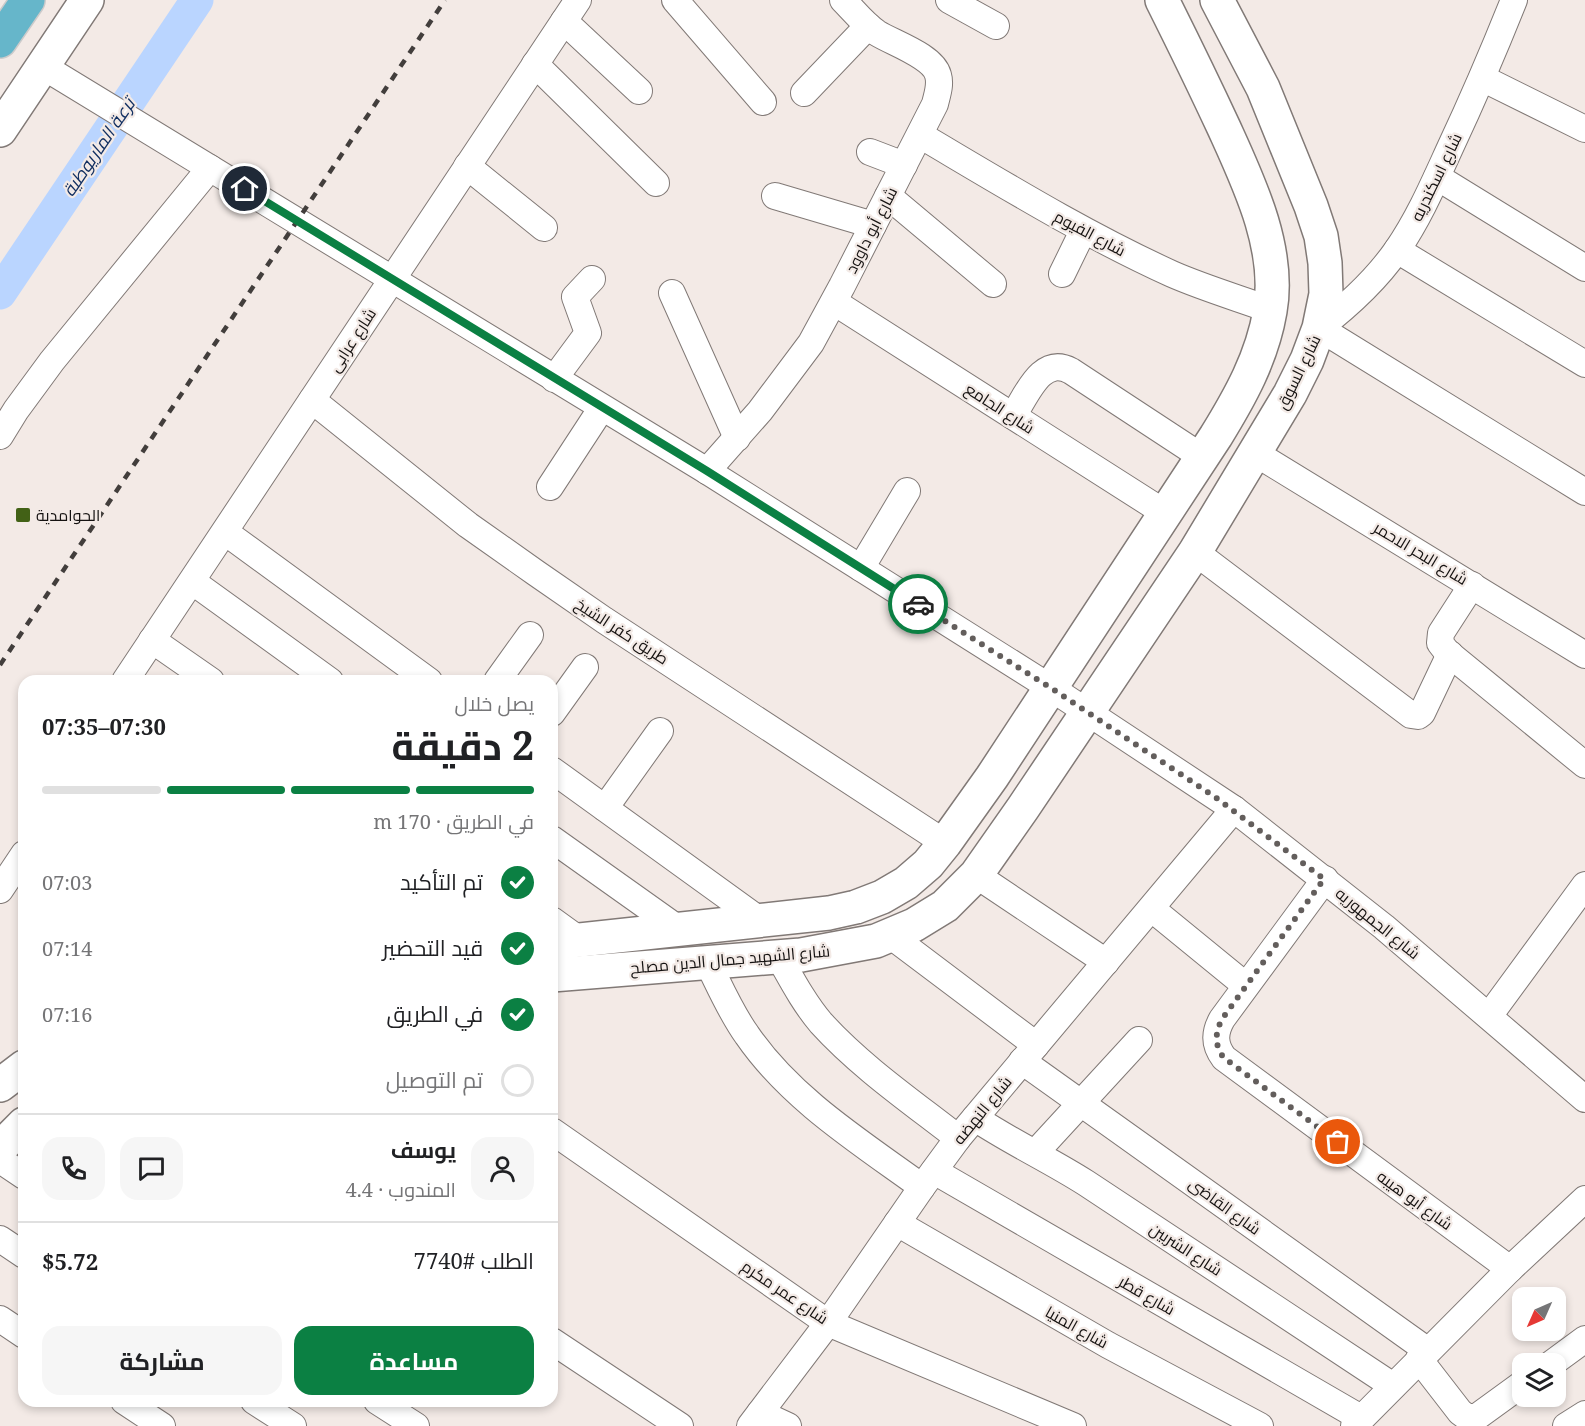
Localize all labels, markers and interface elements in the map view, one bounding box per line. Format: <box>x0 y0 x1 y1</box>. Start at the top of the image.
water label: ترعة الماريوطية <box>56 91 142 201</box>
street label: شارع اسكندريه <box>1405 129 1468 225</box>
pin <box>219 163 270 214</box>
icon: home <box>228 172 261 205</box>
street label: شارع أبو داوود <box>840 183 903 277</box>
street label: شارع الفيوم <box>1050 205 1130 262</box>
street label: شارع عرابى <box>323 304 382 377</box>
street label: شارع السوق <box>1270 331 1326 414</box>
street label: شارع الجامع <box>961 377 1039 439</box>
place label: الحوامدية <box>36 504 100 526</box>
marker: الحوامدية <box>14 506 32 524</box>
street label: شارع البحر الاحمر <box>1368 516 1472 591</box>
courier <box>888 574 948 634</box>
icon: car <box>902 588 935 621</box>
street label: طريق كفر الشيخ <box>571 593 673 670</box>
text: يصل خلال <box>455 690 534 717</box>
text: 07:30–07:35 <box>42 711 166 741</box>
text: 2 دقيقة <box>392 718 534 771</box>
text: في الطريق · 170 m <box>373 808 534 835</box>
text: تم التأكيد <box>400 866 483 896</box>
icon: check <box>501 866 534 899</box>
text: 07:03 <box>42 869 92 896</box>
street label: شارع الجمهوريه <box>1330 882 1425 965</box>
text: قيد التحضير <box>382 932 483 962</box>
icon: check <box>501 932 534 965</box>
text: 07:14 <box>42 935 92 962</box>
street label: شارع الشهيد جمال الدين مصلح <box>629 939 831 980</box>
text: في الطريق <box>386 998 483 1028</box>
icon: check <box>501 998 534 1031</box>
text: 07:16 <box>42 1001 92 1028</box>
text: تم التوصيل <box>386 1064 483 1094</box>
street label: شارع النهضه <box>948 1071 1017 1149</box>
pin <box>1312 1116 1363 1167</box>
icon: bag <box>1321 1125 1354 1158</box>
text: يوسف <box>391 1134 456 1164</box>
button: phone <box>42 1137 105 1200</box>
button: chat <box>120 1137 183 1200</box>
button: person <box>471 1137 534 1200</box>
street label: شارع أبو هيبه <box>1372 1165 1457 1236</box>
street label: شارع القاضى <box>1184 1172 1266 1240</box>
text: المندوب · 4.4 <box>346 1176 456 1203</box>
street label: شارع الشربين <box>1145 1217 1227 1281</box>
text: الطلب #7740 <box>414 1245 534 1275</box>
text: $5.72 <box>42 1246 98 1276</box>
street label: شارع عمر مكرم <box>737 1255 833 1330</box>
street label: شارع قطر <box>1113 1270 1179 1321</box>
north arrow <box>1512 1287 1566 1341</box>
map controls <box>1512 1287 1566 1407</box>
street label: شارع المنيا <box>1041 1301 1112 1354</box>
button: مشاركة <box>42 1326 282 1395</box>
button: مساعدة <box>294 1326 534 1395</box>
button: layers <box>1512 1353 1566 1407</box>

